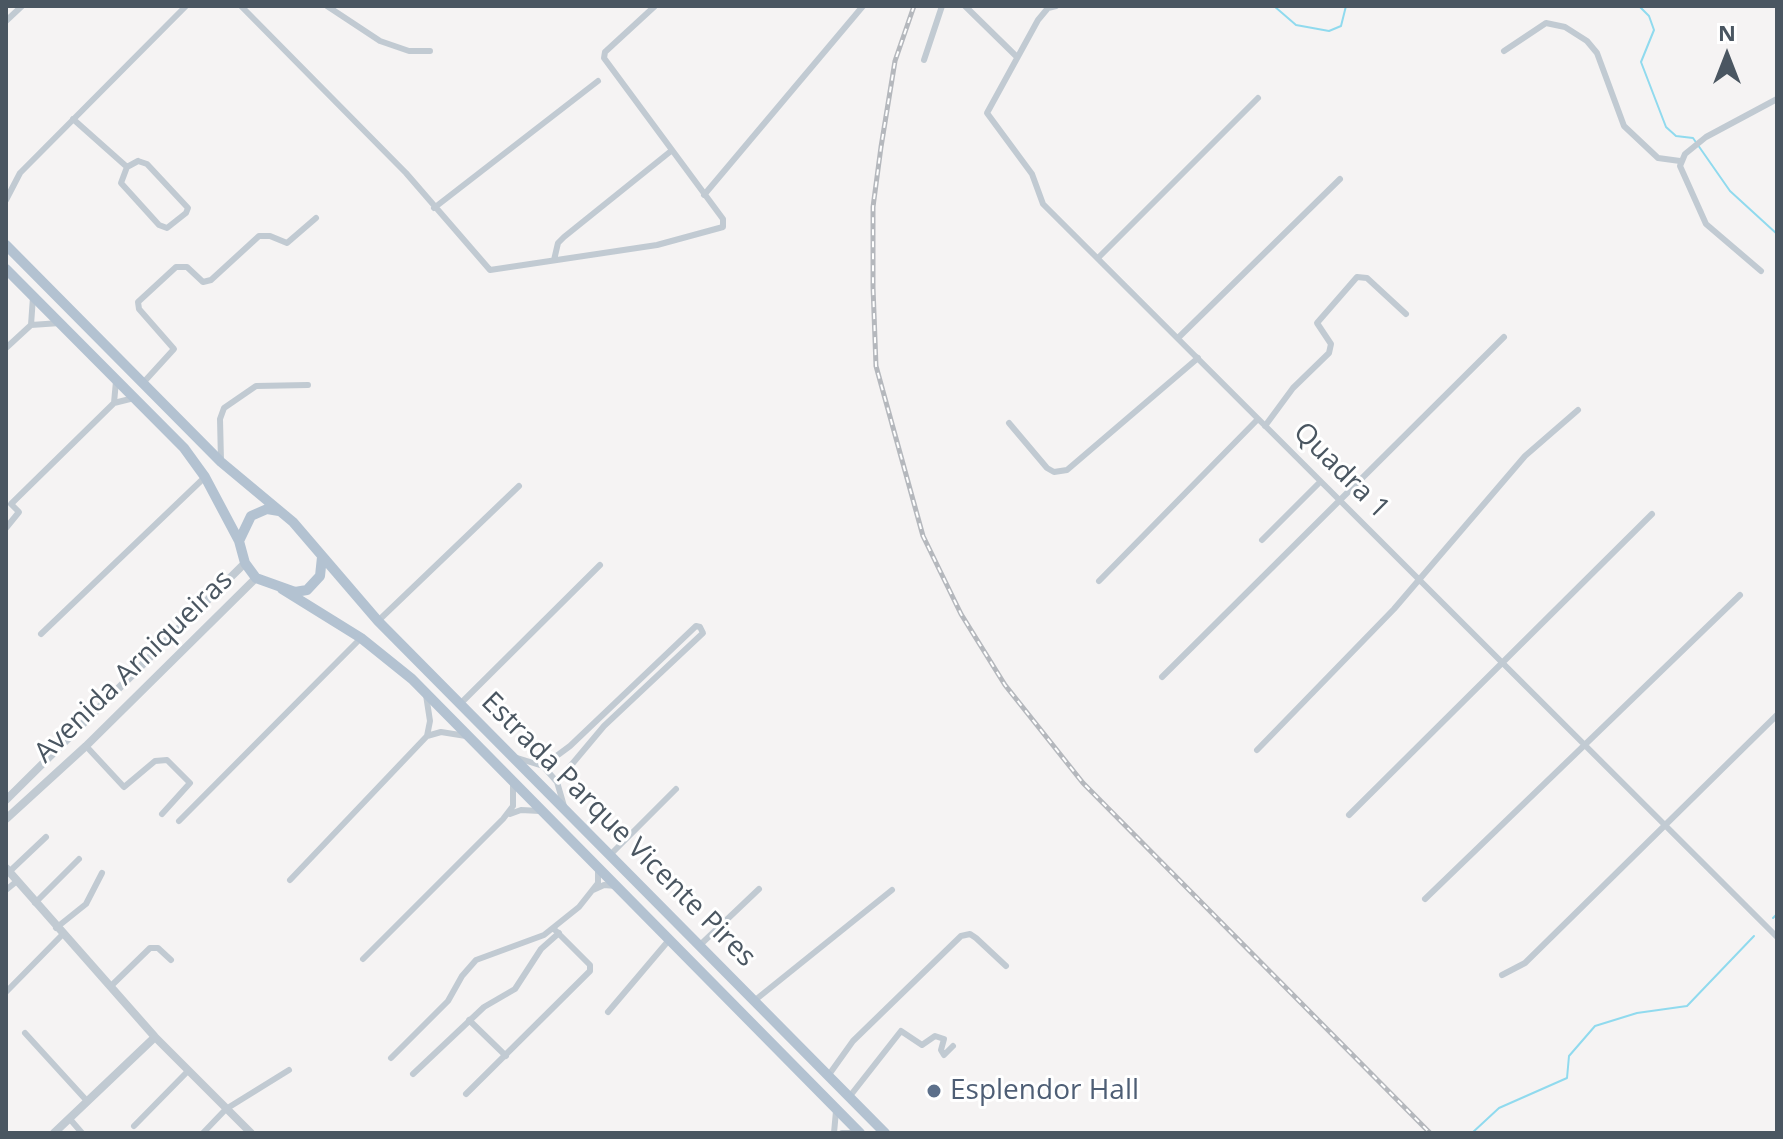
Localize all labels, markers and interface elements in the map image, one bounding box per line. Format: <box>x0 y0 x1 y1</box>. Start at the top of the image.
north arrow <box>1687 16 1767 96</box>
text: N <box>1718 17 1736 47</box>
street label: Quadra 1 <box>1286 416 1396 526</box>
street label: Avenida Arniqueiras <box>28 564 240 770</box>
street label: Estrada Parque Vicente Pires <box>474 686 762 974</box>
place label: Esplendor Hall <box>950 1074 1139 1108</box>
marker: Esplendor Hall <box>925 1082 943 1100</box>

